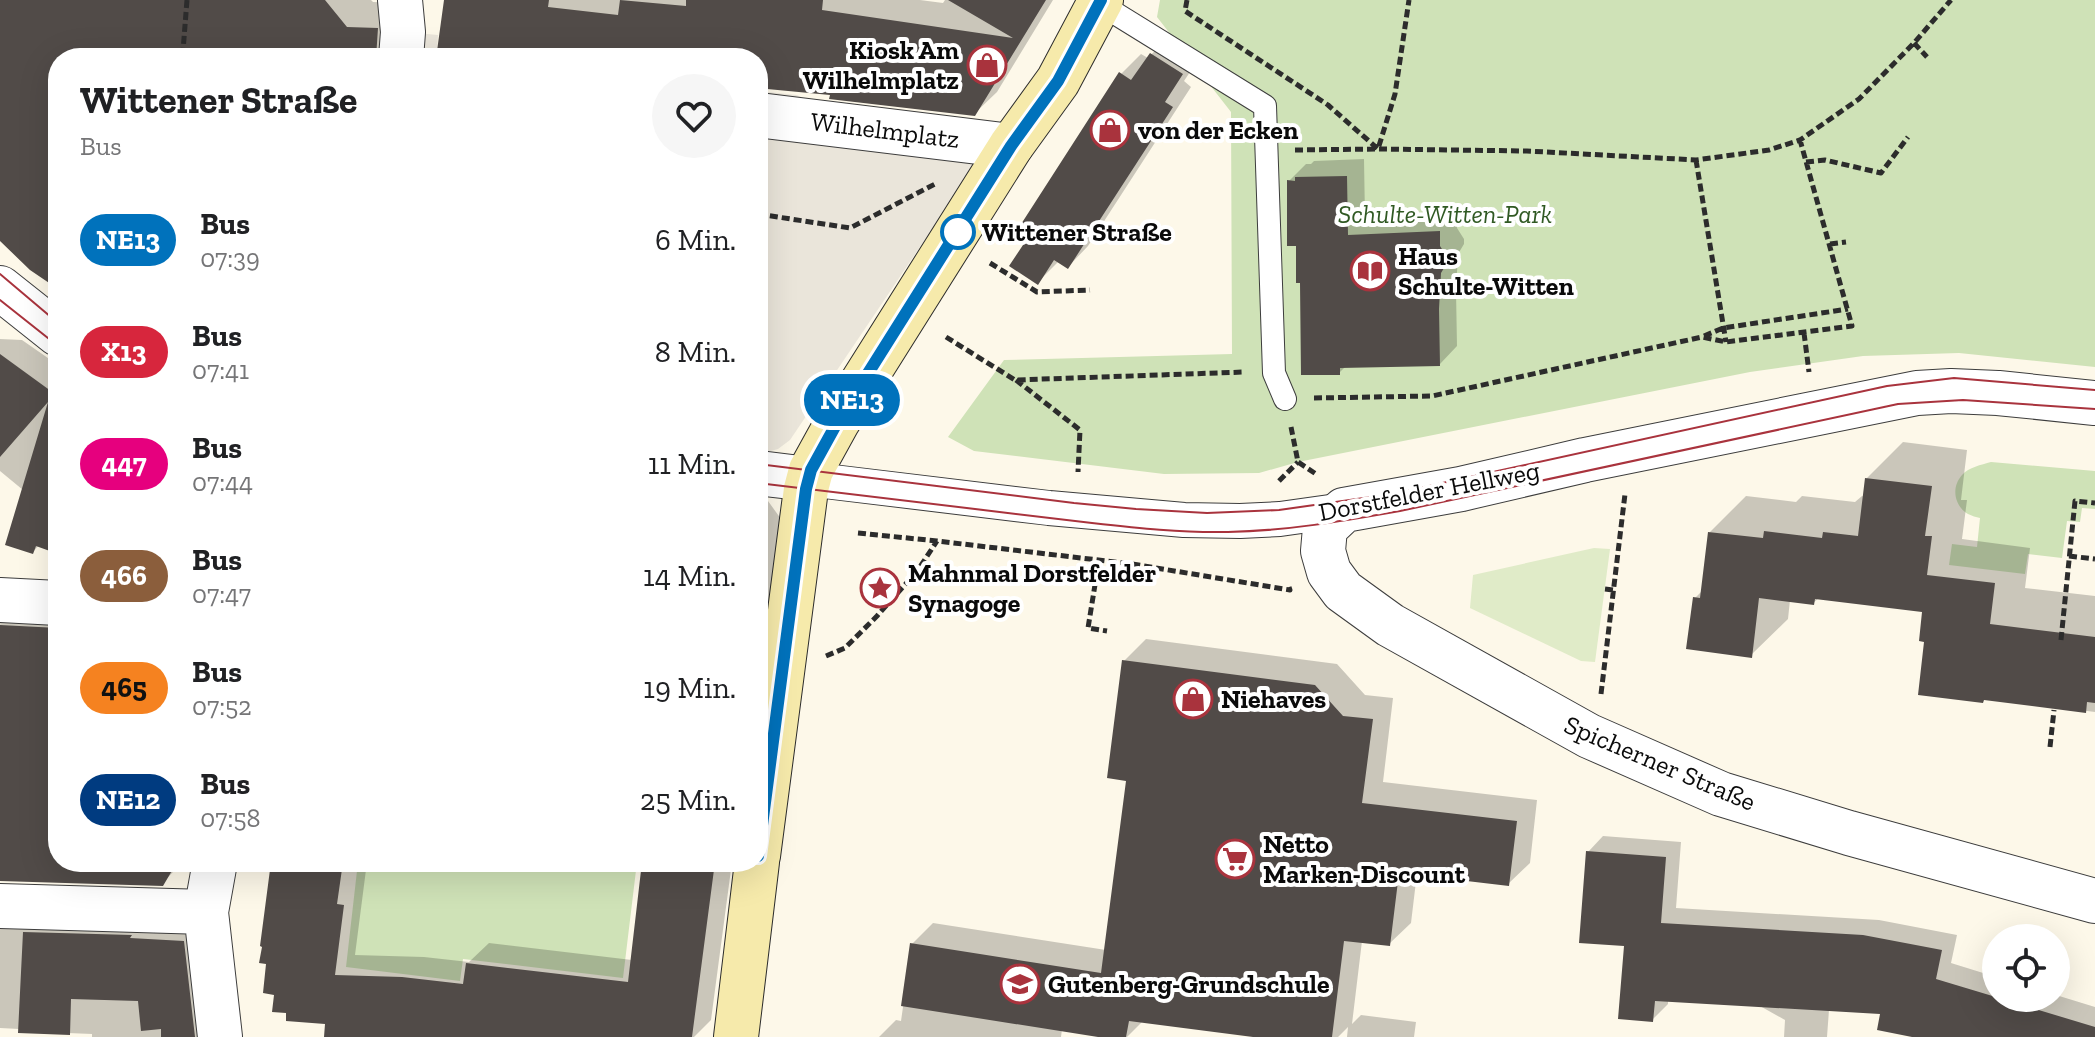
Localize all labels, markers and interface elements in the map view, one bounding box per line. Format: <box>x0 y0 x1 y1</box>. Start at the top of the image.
place label: Kiosk Am Wilhelmplatz <box>803 34 959 96</box>
shop icon: Kiosk Am Wilhelmplatz <box>966 44 1008 86</box>
button: heart <box>652 74 736 158</box>
text: Wittener Straße <box>80 77 357 123</box>
street label: Wilhelmplatz <box>809 105 961 155</box>
shop icon: von der Ecken <box>1089 109 1131 151</box>
place label: von der Ecken <box>1138 114 1299 146</box>
text: Bus <box>80 130 122 162</box>
park label: Schulte-Witten-Park <box>1338 198 1552 230</box>
text: Bus <box>200 206 250 242</box>
marker: Wittener Straße <box>941 215 975 249</box>
place label: Wittener Straße <box>982 216 1172 248</box>
text: 6 Min. <box>655 222 736 258</box>
text: NE13 <box>96 223 160 256</box>
place label: Haus Schulte-Witten <box>1398 240 1574 302</box>
text: 07:39 <box>200 242 260 274</box>
library icon: Haus Schulte-Witten <box>1349 250 1391 292</box>
text: Bus <box>192 318 242 354</box>
text: 8 Min. <box>655 334 736 370</box>
text: X13 <box>102 335 146 368</box>
text: 07:41 <box>192 354 249 386</box>
line badge: NE13 <box>796 374 908 426</box>
text: NE13 <box>820 383 884 416</box>
text: Bus <box>192 430 242 466</box>
text: 11 Min. <box>648 446 736 482</box>
text: 447 <box>101 447 147 480</box>
street label: Dorstfelder Hellweg <box>1316 454 1542 528</box>
text: 07:44 <box>192 466 253 498</box>
text: Bus <box>192 542 242 578</box>
place label: Mahnmal Dorstfelder Synagoge <box>908 557 1156 619</box>
text: 14 Min. <box>643 558 736 594</box>
text: 466 <box>101 559 147 592</box>
place icon: Mahnmal Dorstfelder Synagoge <box>859 567 901 609</box>
text: 07:47 <box>192 578 251 610</box>
text: Bus <box>192 654 242 690</box>
text: 19 Min. <box>643 670 736 706</box>
text: 465 <box>101 671 147 704</box>
shop icon: Niehaves <box>1172 678 1214 720</box>
place label: Niehaves <box>1221 683 1326 715</box>
text: 07:52 <box>192 690 252 722</box>
street label: Spicherner Straße <box>1559 708 1761 818</box>
text: Bus <box>200 766 250 802</box>
text: 25 Min. <box>640 782 736 818</box>
text: NE12 <box>96 783 160 816</box>
text: 07:58 <box>200 802 261 834</box>
place label: Netto Marken-Discount <box>1263 828 1466 890</box>
supermarket icon: Netto Marken-Discount <box>1214 838 1256 880</box>
map controls <box>1982 924 2070 1012</box>
button: locate <box>1982 924 2070 1012</box>
school or university icon: Gutenberg-Grundschule <box>999 963 1041 1005</box>
place label: Gutenberg-Grundschule <box>1048 968 1330 1000</box>

